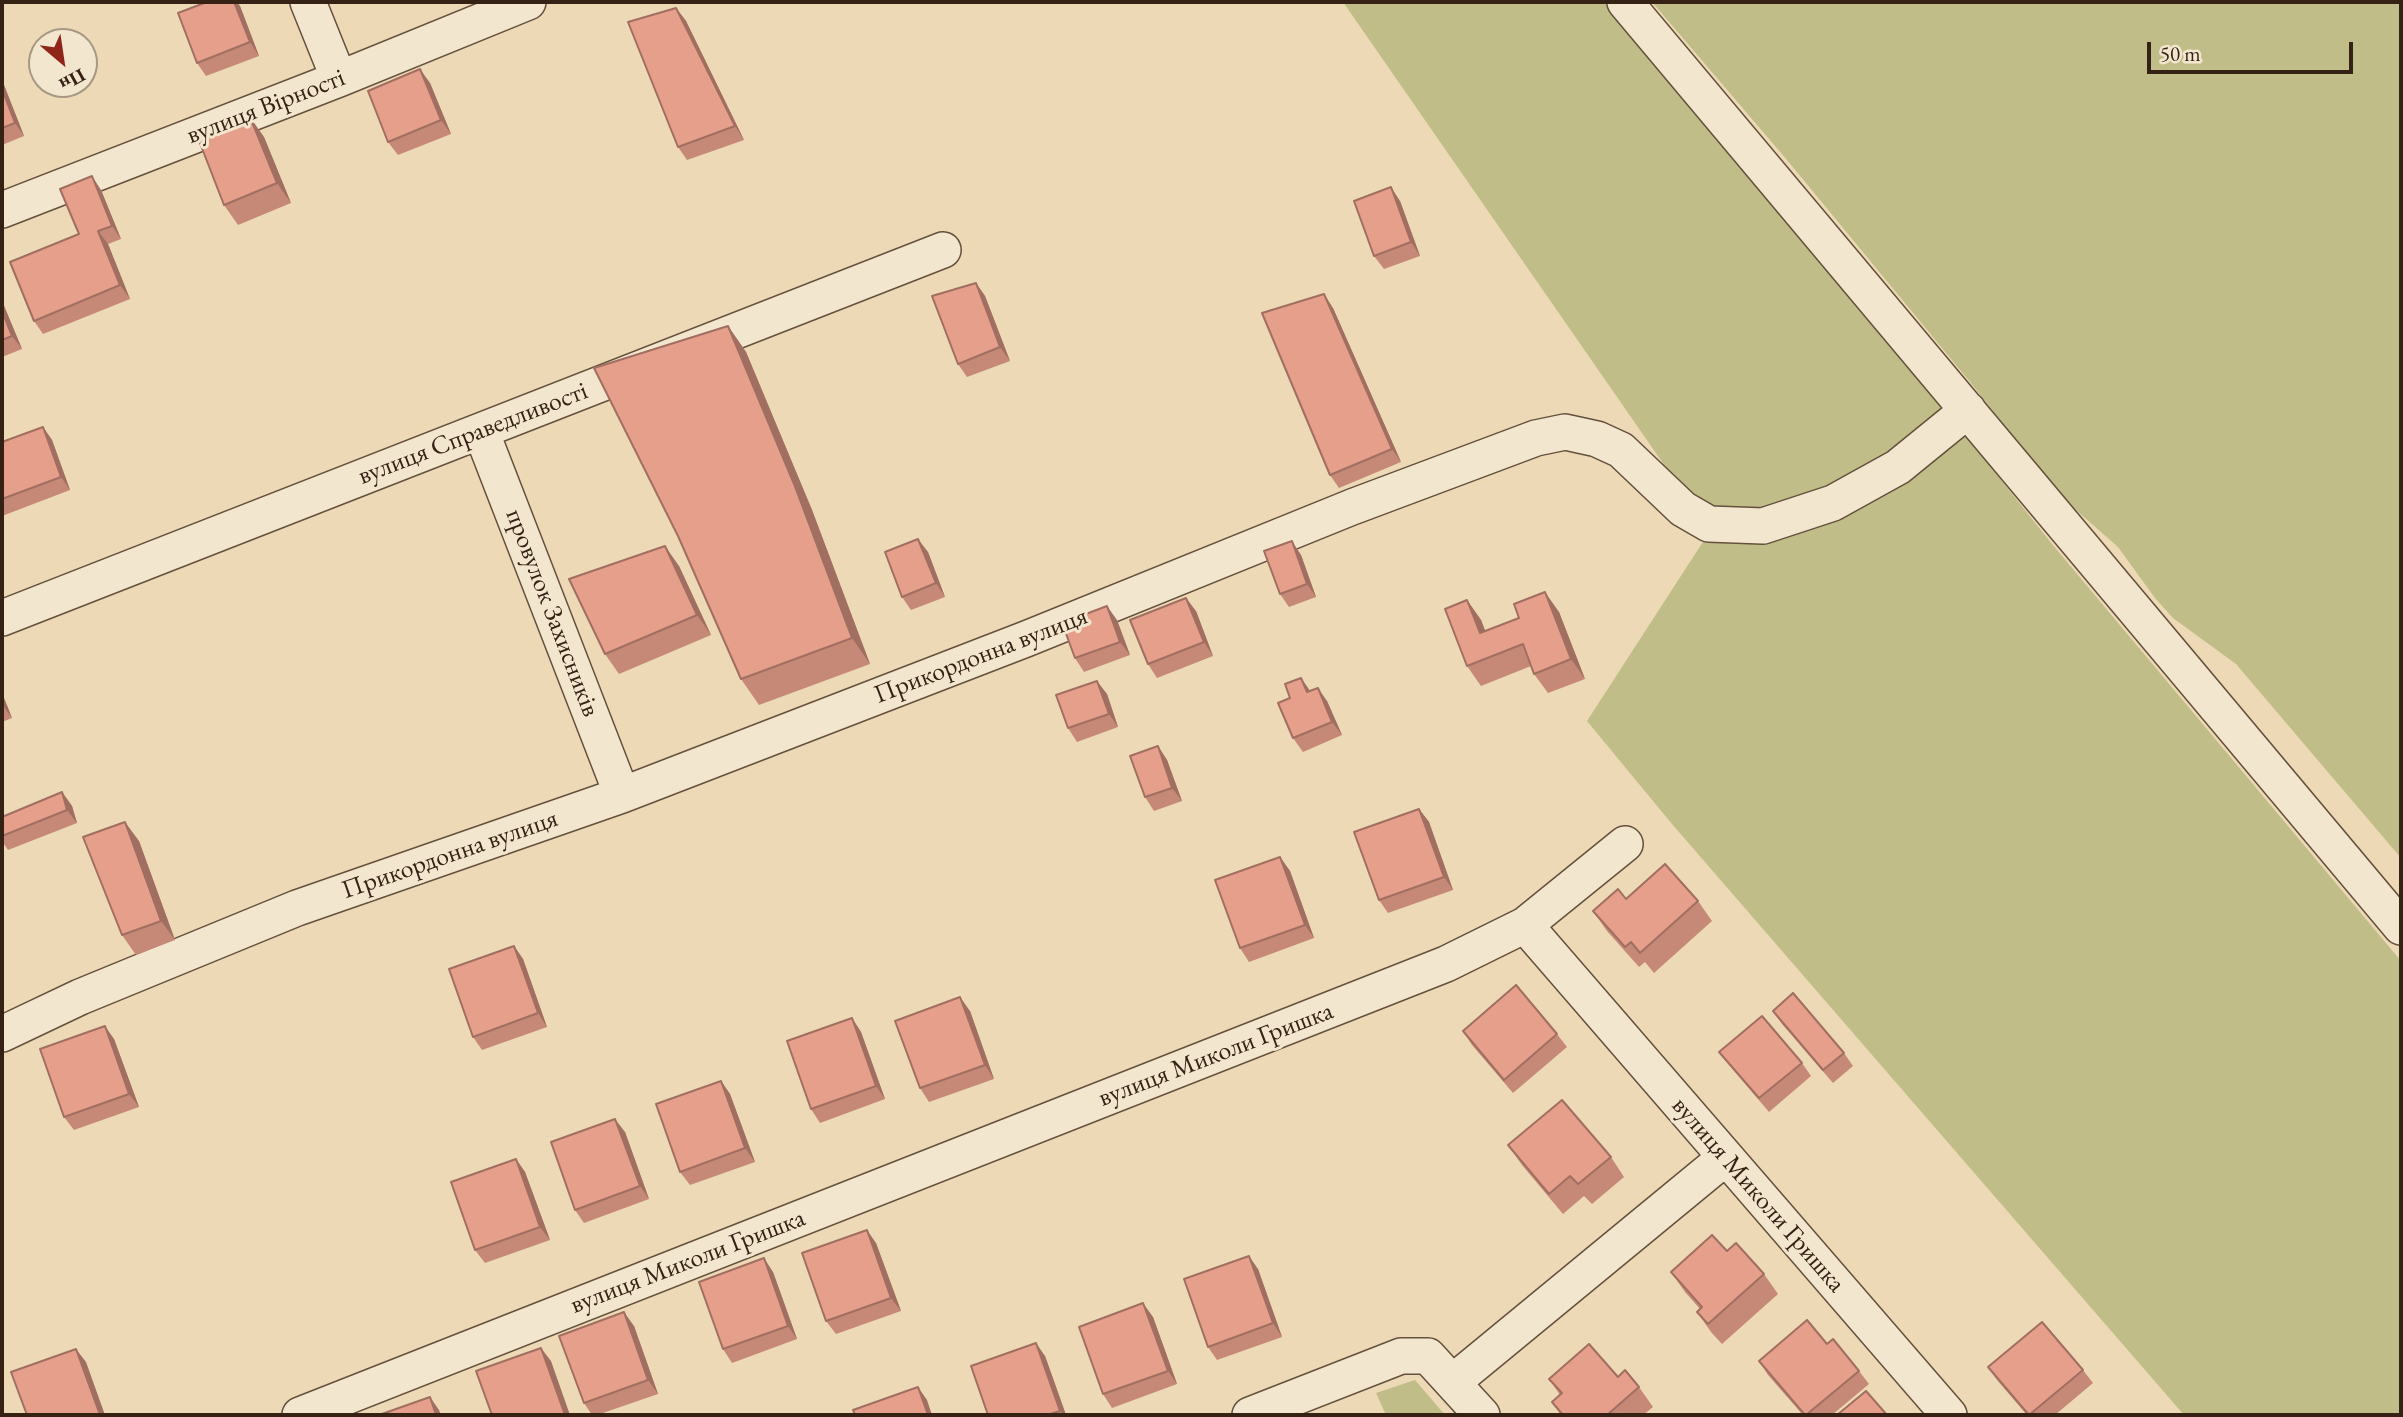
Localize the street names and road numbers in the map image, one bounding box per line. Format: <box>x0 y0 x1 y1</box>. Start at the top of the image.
street label: вулиця Вірності <box>182 63 350 151</box>
street label: вулиця Справедливості <box>354 376 592 492</box>
street label: провулок Захисників <box>498 505 606 721</box>
street label: Прикордонна вулиця <box>870 601 1092 711</box>
street label: Прикордонна вулиця <box>338 803 562 907</box>
street label: вулиця Миколи Гришка <box>1094 996 1338 1114</box>
street label: вулиця Миколи Гришка <box>1665 1091 1851 1299</box>
street label: вулиця Миколи Гришка <box>566 1203 810 1321</box>

